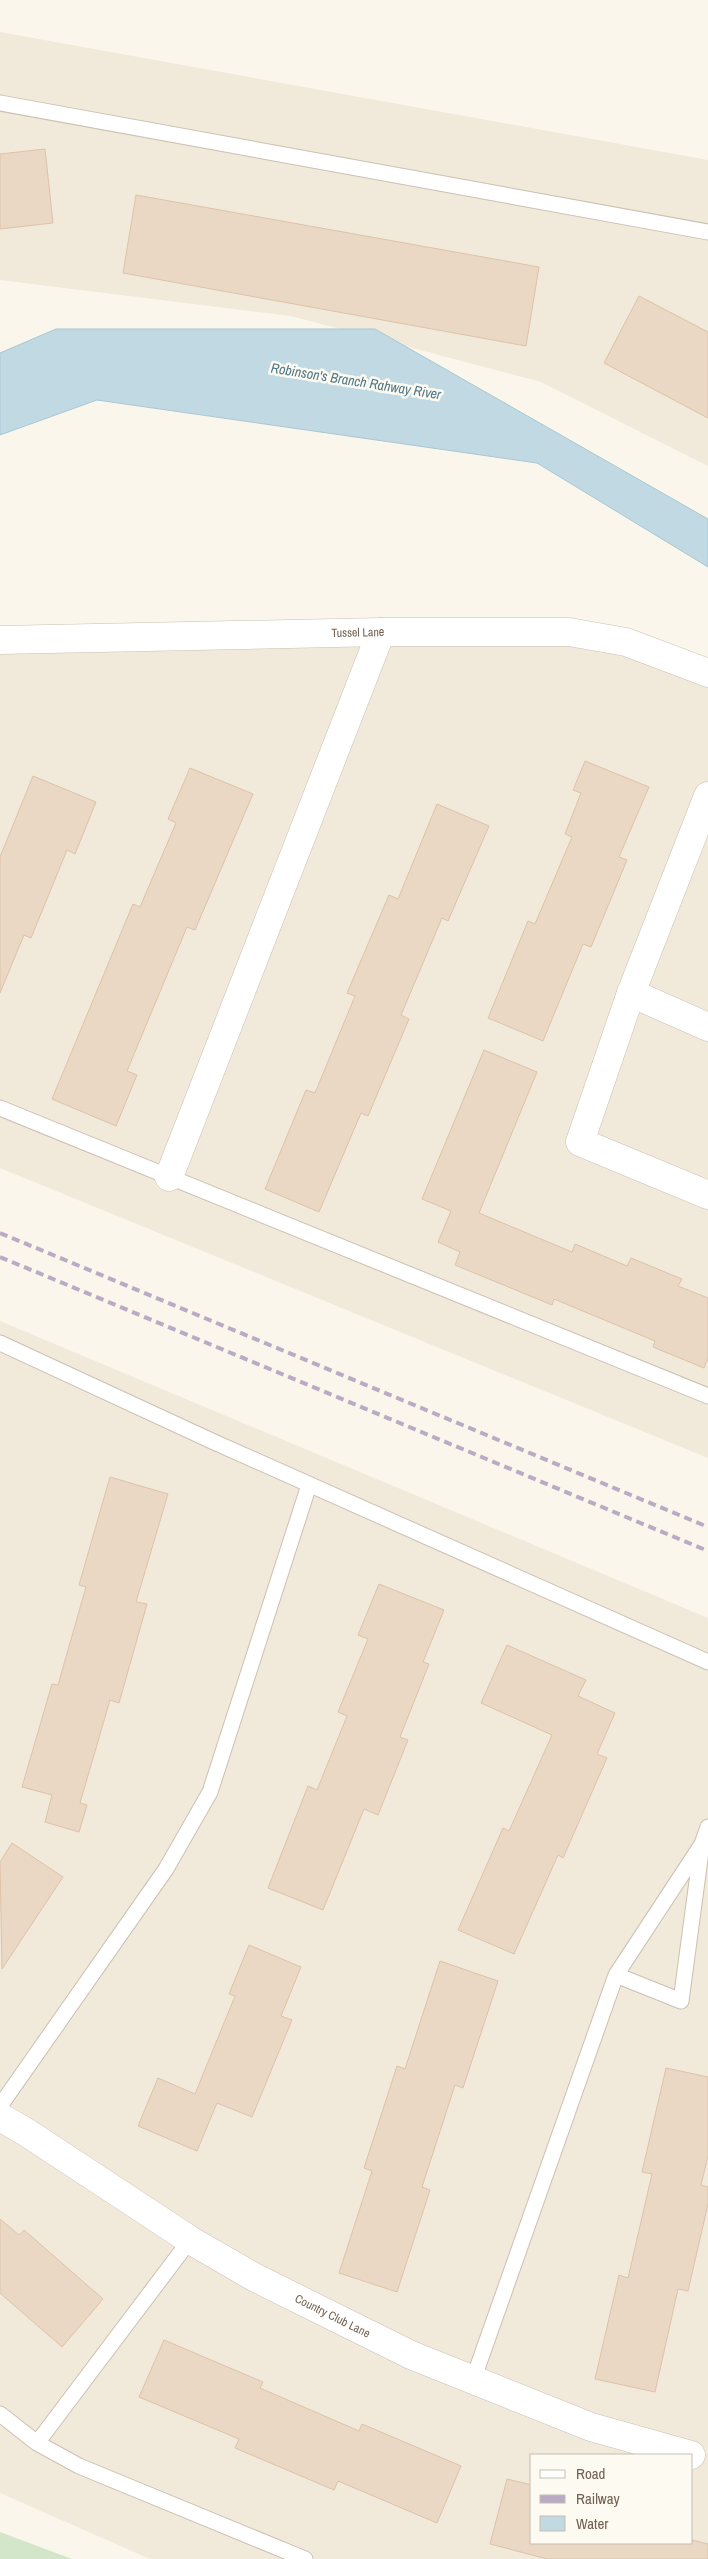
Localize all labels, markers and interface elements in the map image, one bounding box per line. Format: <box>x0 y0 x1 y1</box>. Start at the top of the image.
water label: Robinson's Branch Rahway River <box>270 359 443 404</box>
street label: Tussel Lane <box>331 624 384 641</box>
street label: Country Club Lane <box>292 2291 373 2341</box>
legend <box>530 2454 693 2544</box>
text: Road <box>576 2463 605 2484</box>
text: Railway <box>576 2488 621 2509</box>
text: Water <box>576 2513 608 2534</box>

